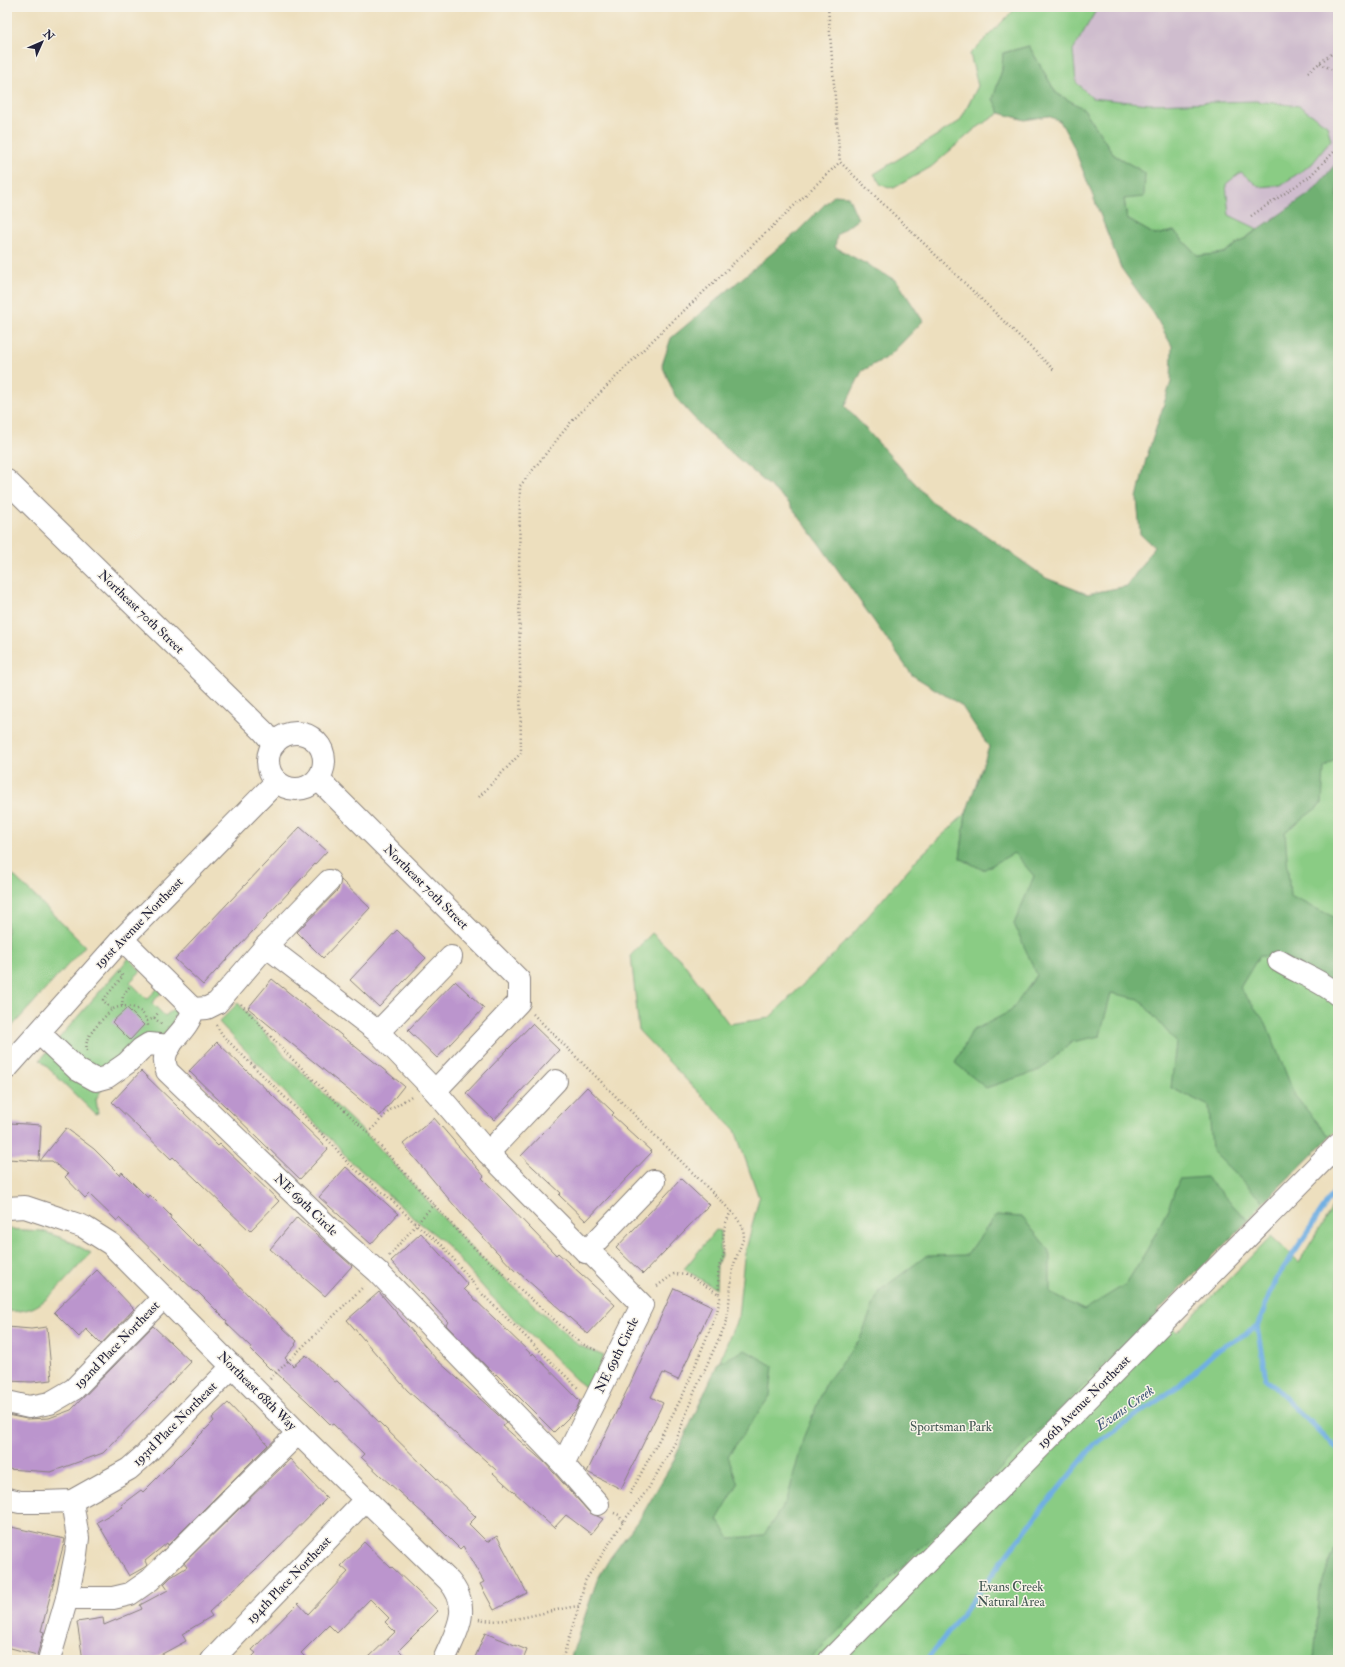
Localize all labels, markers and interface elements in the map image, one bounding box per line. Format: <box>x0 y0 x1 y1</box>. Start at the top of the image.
north arrow <box>22 22 62 62</box>
text: N <box>40 26 58 44</box>
street label: Northeast 70th Street <box>95 567 187 657</box>
street label: Northeast 70th Street <box>380 841 472 933</box>
street label: 191st Avenue Northeast <box>91 874 187 972</box>
street label: NE 69th Circle <box>271 1171 342 1240</box>
street label: 192nd Place Northeast <box>71 1298 163 1392</box>
street label: NE 69th Circle <box>592 1314 642 1396</box>
street label: Northeast 68th Way <box>213 1348 300 1435</box>
street label: 196th Avenue Northeast <box>1034 1352 1134 1452</box>
street label: 193rd Place Northeast <box>129 1378 221 1470</box>
water label: Evans Creek <box>1092 1382 1158 1435</box>
park label: Sportsman Park <box>910 1419 993 1436</box>
street label: 194th Place Northeast <box>243 1533 335 1627</box>
park label: Evans Creek Natural Area <box>977 1579 1046 1610</box>

